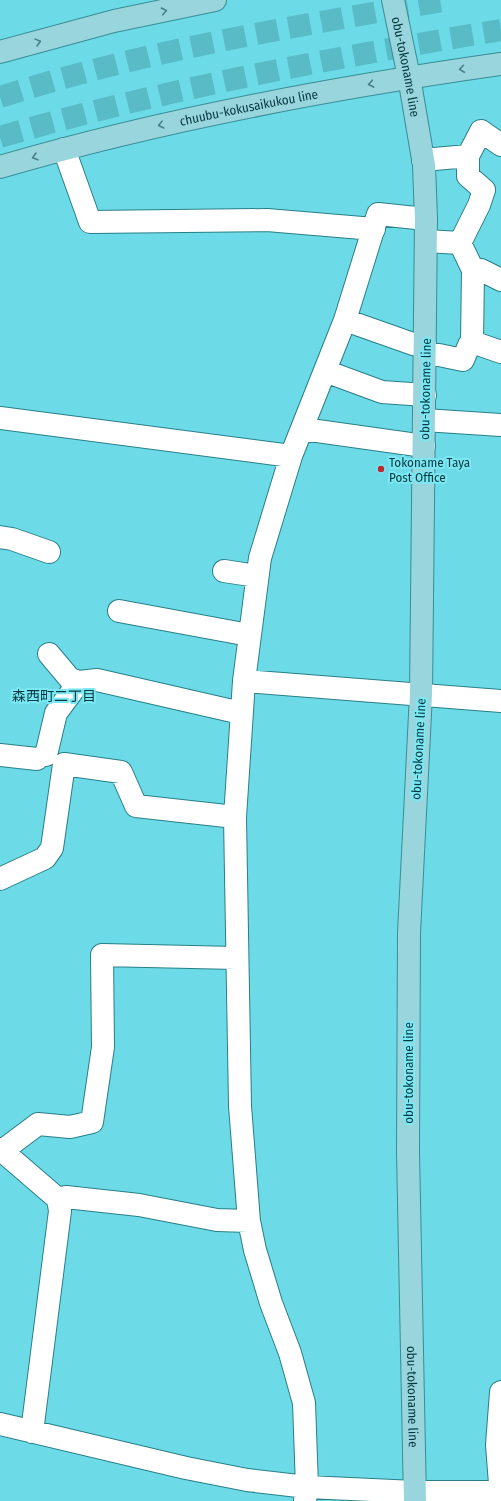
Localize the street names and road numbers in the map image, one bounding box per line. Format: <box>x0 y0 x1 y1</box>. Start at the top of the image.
street label: obu-tokoname line <box>389 15 423 118</box>
street label: chuubu-kokusaikukou line <box>178 86 319 129</box>
street label: obu-tokoname line <box>417 338 434 440</box>
street label: obu-tokoname line <box>408 698 429 800</box>
street label: obu-tokoname line <box>401 1022 416 1124</box>
street label: obu-tokoname line <box>404 1346 421 1448</box>

